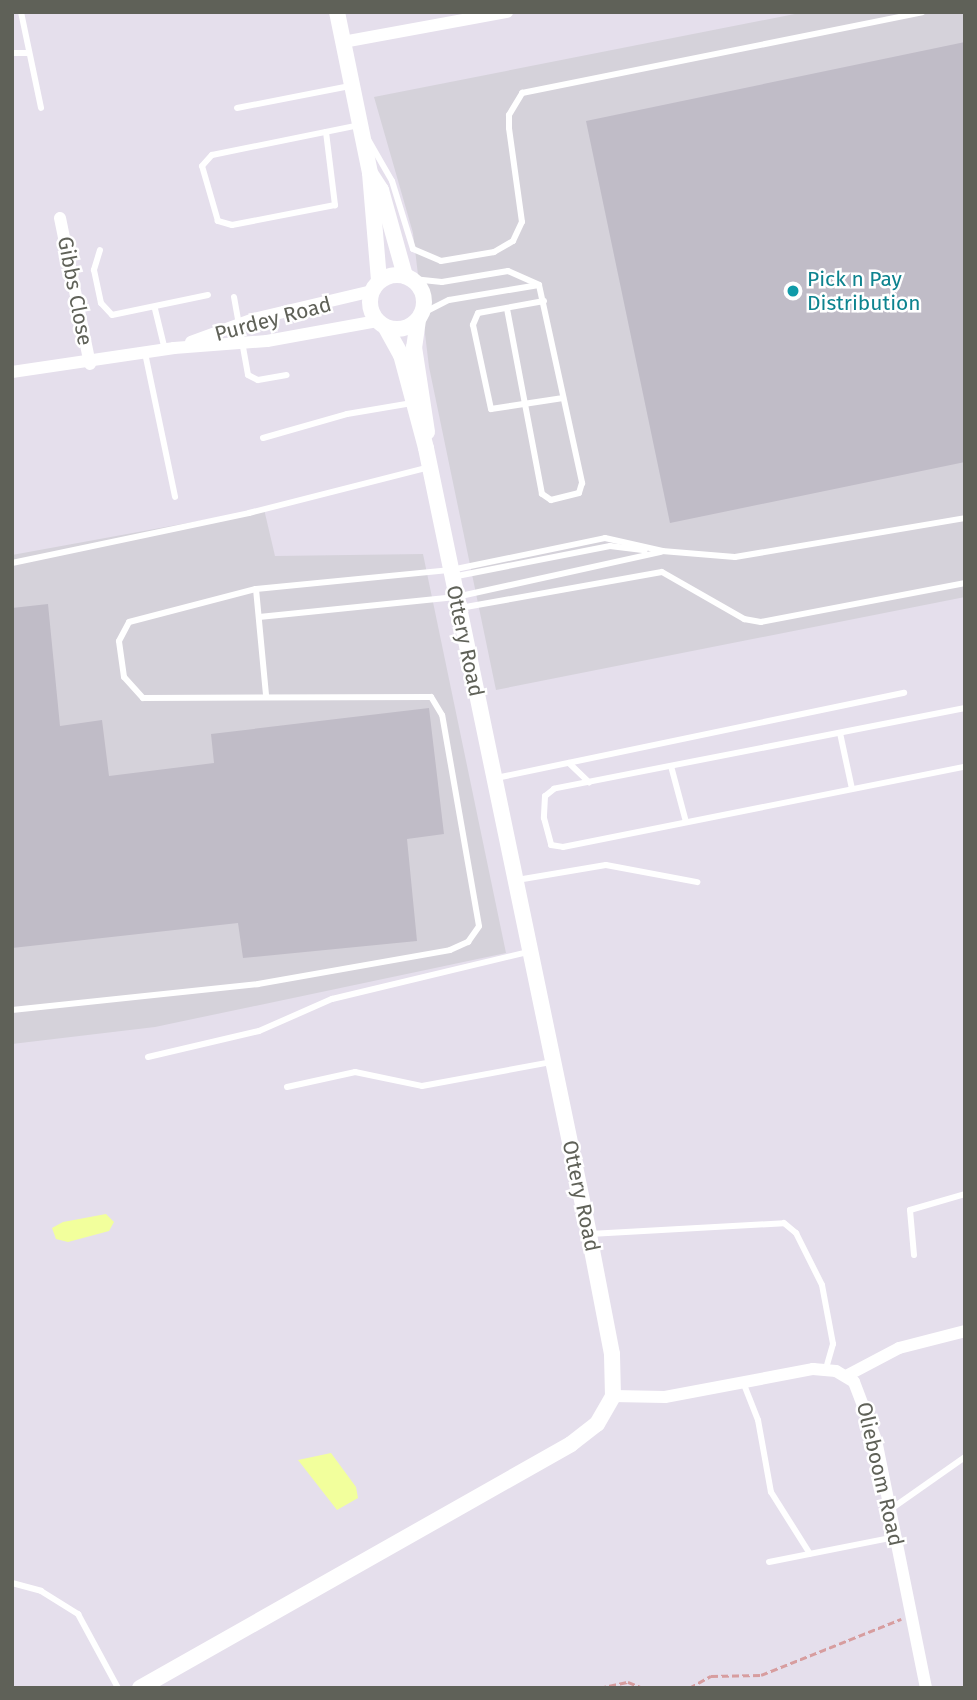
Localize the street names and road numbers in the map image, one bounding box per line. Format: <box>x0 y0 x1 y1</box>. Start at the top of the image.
street label: Gibbs Close <box>52 234 98 348</box>
street label: Purdey Road <box>212 291 334 347</box>
street label: Ottery Road <box>441 583 489 699</box>
street label: Ottery Road <box>557 1138 605 1254</box>
street label: Olieboom Road <box>851 1400 909 1548</box>

